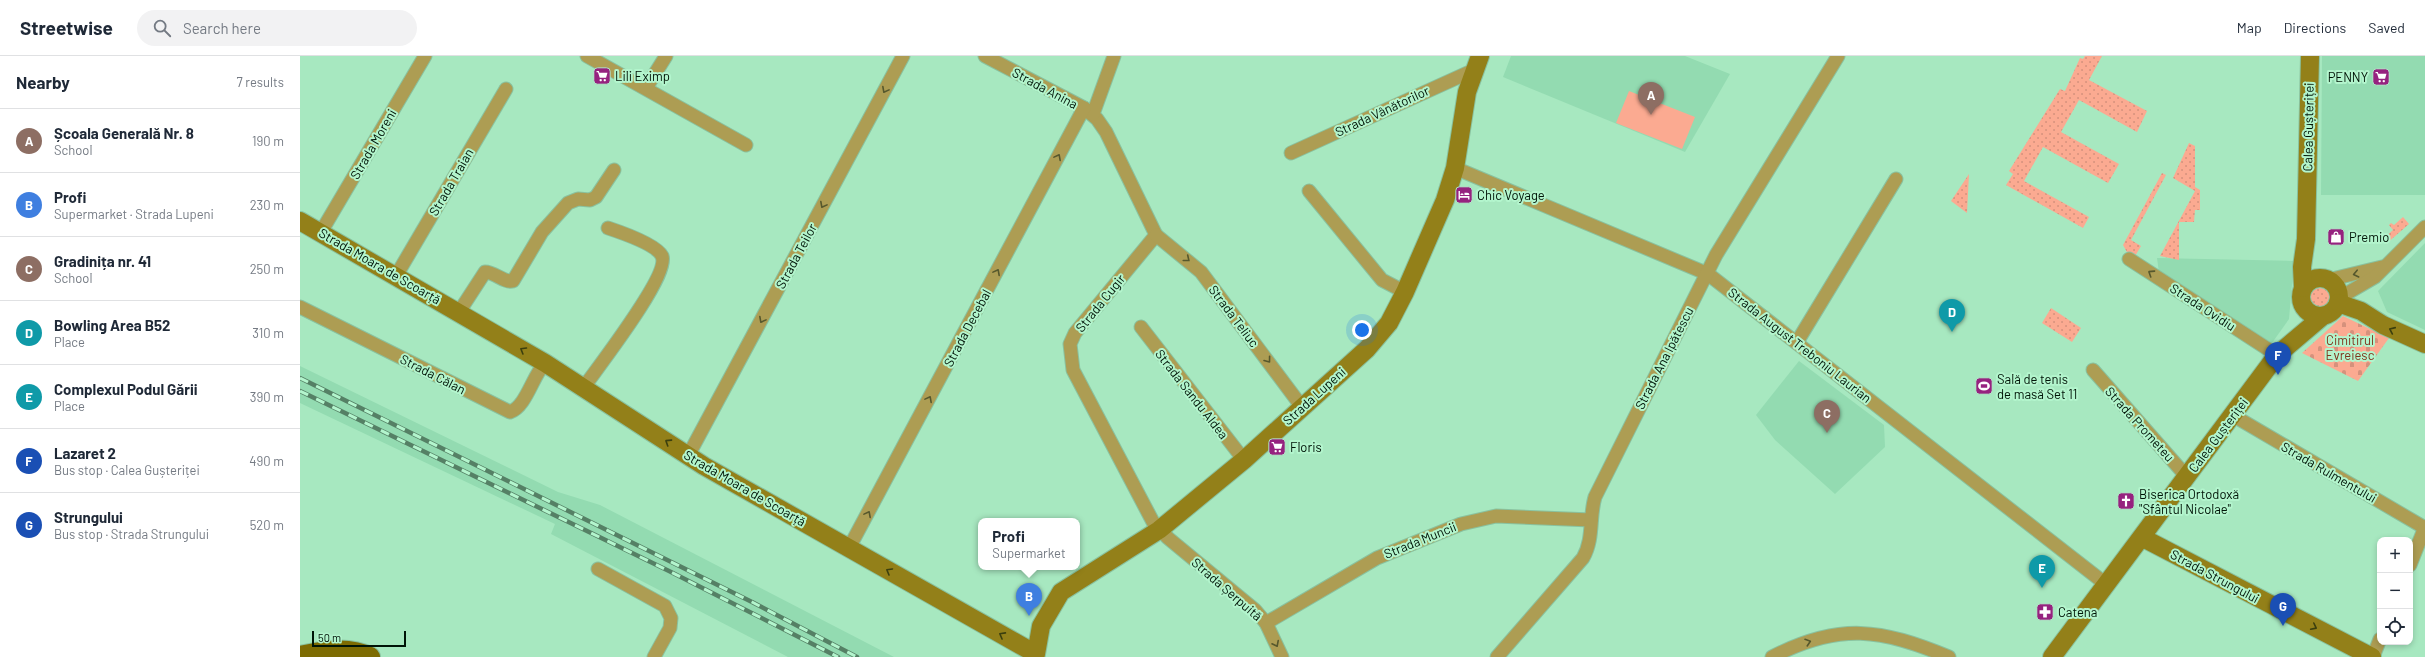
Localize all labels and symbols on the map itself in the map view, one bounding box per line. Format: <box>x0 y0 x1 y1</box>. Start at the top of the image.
street label: Strada Anina <box>1010 64 1080 112</box>
supermarket icon: Lili Eximp <box>592 66 612 86</box>
supermarket icon: PENNY <box>2371 67 2391 87</box>
place label: Lili Eximp <box>615 68 670 84</box>
place label: PENNY <box>2328 69 2368 85</box>
street label: Strada Vânătorilor <box>1332 82 1432 140</box>
pin: A <box>1638 82 1664 115</box>
street label: Calea Gușteriței <box>2299 82 2317 172</box>
one-way arrow <box>882 86 889 93</box>
street label: Strada Moreni <box>346 106 400 182</box>
street label: Strada Traian <box>425 146 477 218</box>
one-way arrow <box>1053 154 1061 161</box>
hotel icon: Chic Voyage <box>1454 185 1474 205</box>
place label: Chic Voyage <box>1477 187 1545 203</box>
one-way arrow <box>820 201 828 208</box>
street label: Strada Teilor <box>772 220 820 291</box>
street label: Strada Moara de Scoarță <box>316 225 444 307</box>
shop icon: Premio <box>2326 227 2346 247</box>
place label: Premio <box>2349 229 2389 245</box>
one-way arrow <box>1183 254 1190 261</box>
one-way arrow <box>992 269 999 276</box>
one-way arrow <box>2148 270 2155 278</box>
one-way arrow <box>2353 270 2359 278</box>
street label: Strada Cugir <box>1072 271 1128 335</box>
street label: Strada Ovidiu <box>2167 280 2239 334</box>
street label: Strada Teliuc <box>1206 282 1263 350</box>
street label: Strada August Treboniu Laurian <box>1725 284 1875 406</box>
street label: Strada Decebal <box>940 287 994 369</box>
pin: D <box>1939 299 1965 332</box>
street label: Strada Ana Ipătescu <box>1631 304 1697 412</box>
one-way arrow <box>760 316 767 323</box>
your location <box>1352 320 1372 340</box>
one-way arrow <box>2389 327 2396 335</box>
park label: Cimitirul Evreiesc <box>2326 332 2375 363</box>
pin: F <box>2265 342 2291 375</box>
street label: Strada Sandu Aldea <box>1152 346 1232 442</box>
one-way arrow <box>520 347 527 354</box>
street label: Strada Călan <box>398 351 468 397</box>
one-way arrow <box>1263 356 1270 363</box>
street label: Strada Lupeni <box>1279 364 1349 428</box>
place label: Sală de tenis de masă Set 11 <box>1997 371 2077 402</box>
sports icon: Sală de tenis de masă Set 11 <box>1974 376 1994 396</box>
street label: Strada Prometeu <box>2102 383 2178 465</box>
street label: Calea Gușteriței <box>2185 395 2251 475</box>
one-way arrow <box>924 396 932 403</box>
pin: C <box>1814 400 1840 433</box>
supermarket icon: Floris <box>1267 437 1287 457</box>
street label: Strada Rulmentului <box>2278 438 2380 506</box>
place label: Floris <box>1290 439 1322 455</box>
one-way arrow <box>665 440 672 447</box>
street label: Strada Moara de Scoarță <box>681 447 809 529</box>
place label: Biserica Ortodoxă "Sfântul Nicolae" <box>2139 486 2239 517</box>
church icon: Biserica Ortodoxă "Sfântul Nicolae" <box>2116 491 2136 511</box>
one-way arrow <box>863 511 870 518</box>
street label: Strada Muncii <box>1381 518 1459 562</box>
street label: Strada Strungului <box>2168 546 2262 606</box>
street label: Strada Șerpuită <box>1189 554 1265 624</box>
pin: E <box>2029 555 2055 588</box>
one-way arrow <box>886 568 893 575</box>
pin: B <box>1016 583 1042 616</box>
pin: G <box>2270 593 2296 626</box>
pharmacy icon: Catena <box>2035 602 2055 622</box>
place label: Catena <box>2058 604 2098 620</box>
one-way arrow <box>2309 623 2317 630</box>
scale bar <box>312 629 406 648</box>
one-way arrow <box>999 632 1007 639</box>
one-way arrow <box>1805 638 1812 647</box>
one-way arrow <box>1271 640 1279 647</box>

